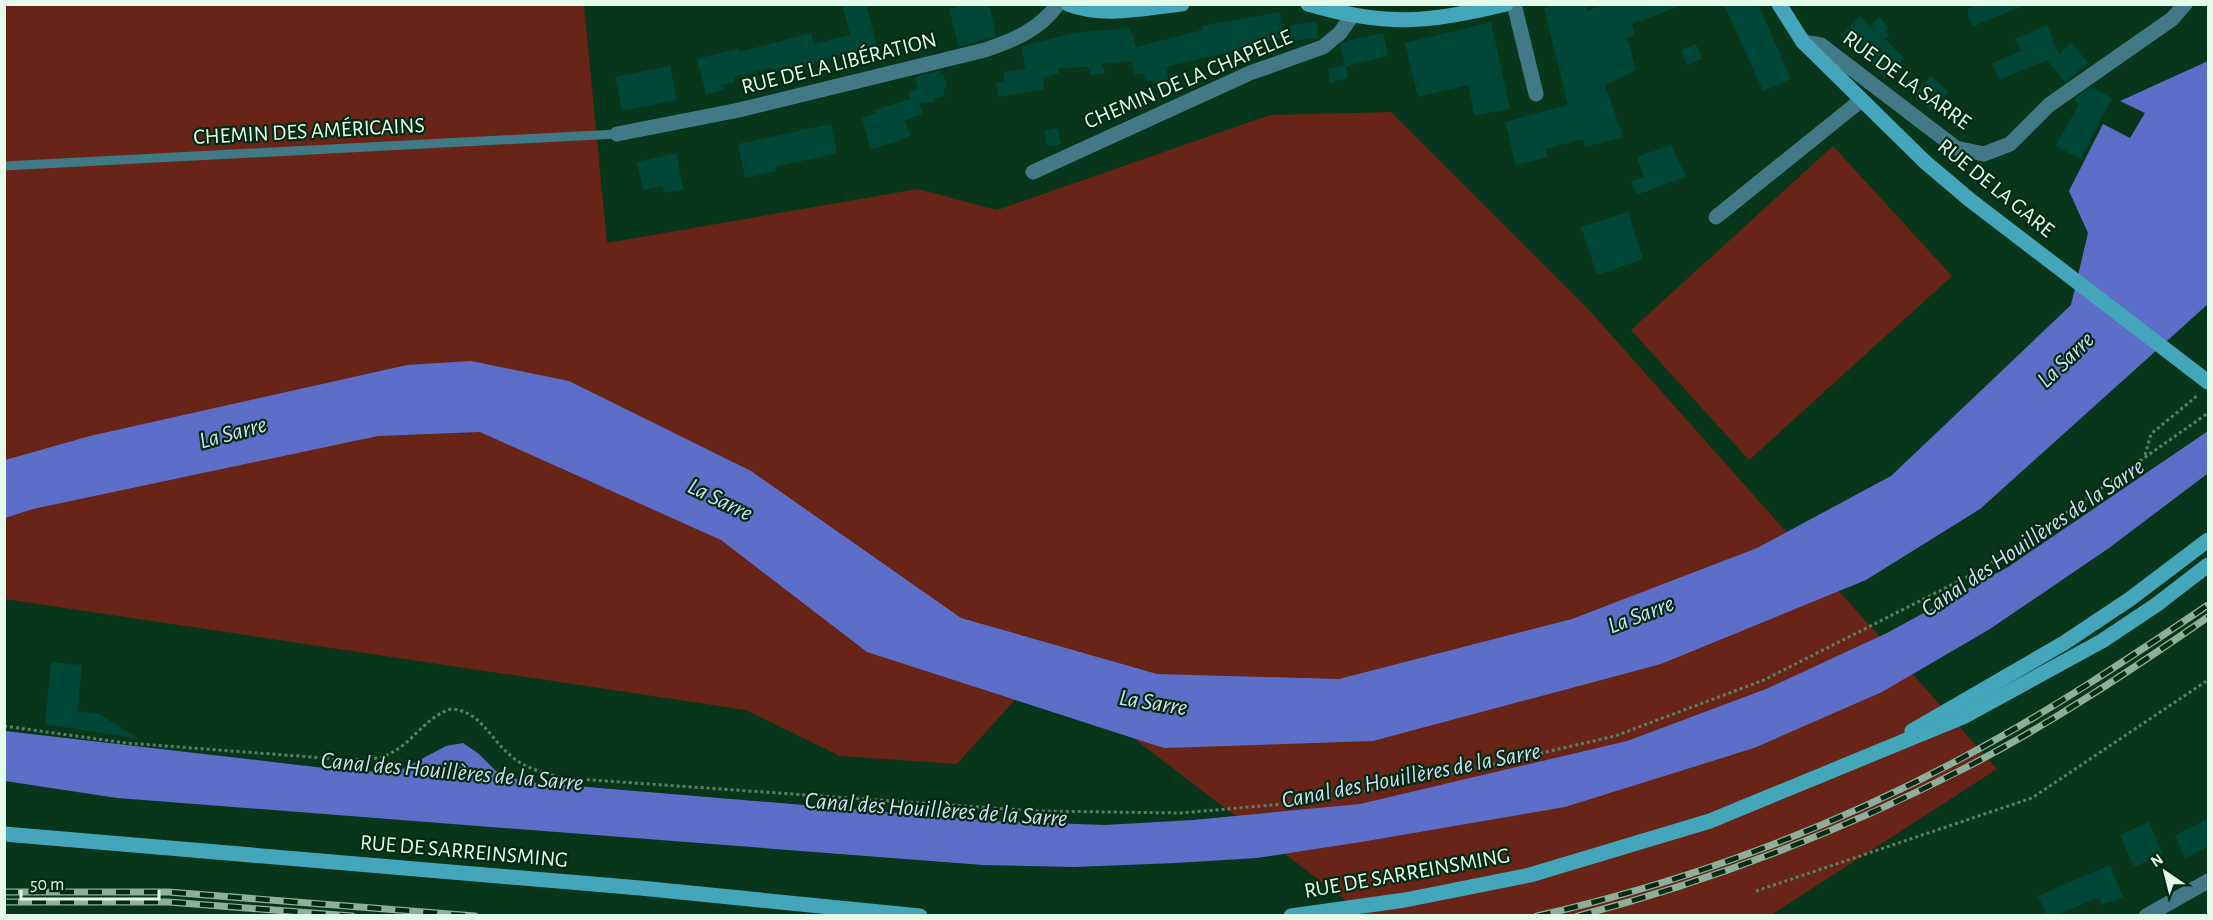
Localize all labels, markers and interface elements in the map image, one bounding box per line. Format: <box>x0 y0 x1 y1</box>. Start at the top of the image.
street label: CHEMIN DE LA CHAPELLE <box>1081 25 1295 133</box>
street label: RUE DE LA SARRE <box>1839 26 1975 134</box>
street label: RUE DE LA LIBÉRATION <box>739 27 939 98</box>
street label: CHEMIN DES AMÉRICAINS <box>193 113 425 148</box>
street label: RUE DE LA GARE <box>1934 135 2059 242</box>
water label: La Sarre <box>2033 327 2099 393</box>
water label: La Sarre <box>197 412 269 454</box>
water label: Canal des Houillères de la Sarre <box>1917 454 2149 622</box>
water label: La Sarre <box>684 474 756 526</box>
water label: La Sarre <box>1605 591 1677 639</box>
water label: La Sarre <box>1117 686 1189 720</box>
water label: Canal des Houillères de la Sarre <box>1280 739 1542 813</box>
water label: Canal des Houillères de la Sarre <box>320 749 584 795</box>
water label: Canal des Houillères de la Sarre <box>804 789 1068 831</box>
street label: RUE DE SARREINSMING <box>359 831 569 871</box>
north arrow <box>2135 842 2195 902</box>
street label: RUE DE SARREINSMING <box>1302 844 1512 902</box>
text: N <box>2148 851 2166 870</box>
scale bar <box>21 863 159 901</box>
text: 50 m <box>30 876 64 894</box>

